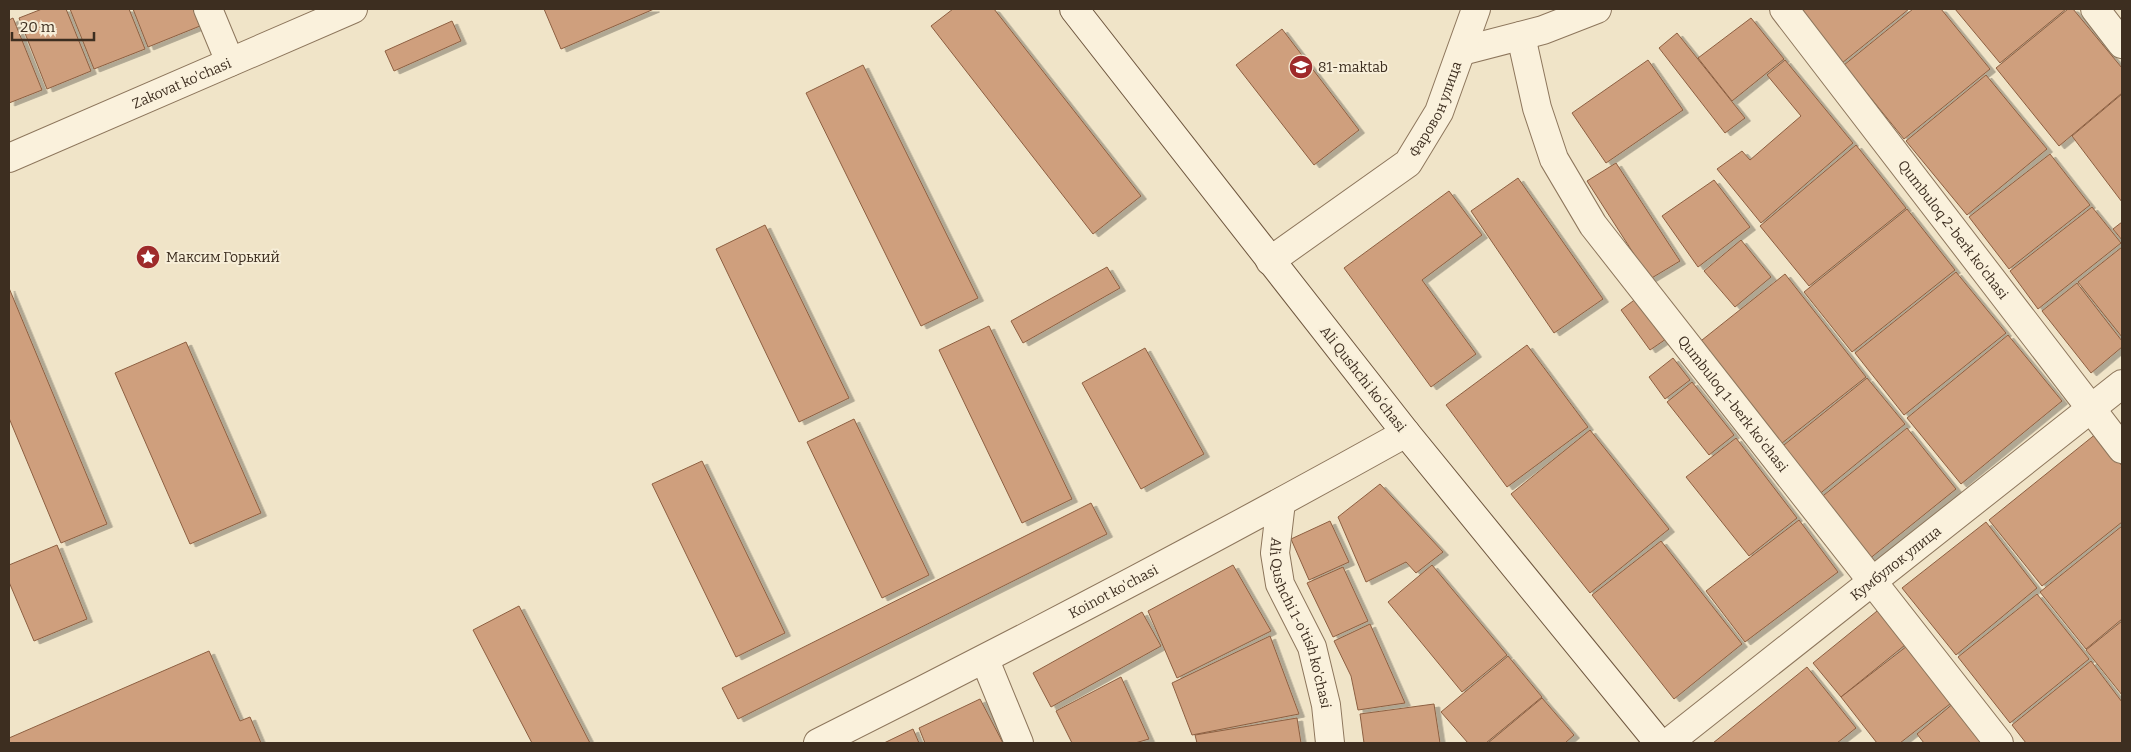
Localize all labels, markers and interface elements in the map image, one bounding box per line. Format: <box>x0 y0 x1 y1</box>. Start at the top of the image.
scale bar <box>12 10 95 42</box>
text: 20 m <box>20 18 56 36</box>
street label: Zakovat ko'chasi <box>129 54 234 112</box>
school or university icon: 81-maktab <box>1288 54 1314 80</box>
place label: 81-maktab <box>1318 59 1388 76</box>
street label: Фаровон улица <box>1405 59 1465 160</box>
street label: Qumbuloq 2-berk ko'chasi <box>1895 157 2012 302</box>
place icon: Максим Горький <box>135 244 161 270</box>
place label: Максим Горький <box>166 249 280 266</box>
street label: Ali Qushchi koʻchasi <box>1316 323 1410 435</box>
street label: Qumbuloq 1-berk ko'chasi <box>1674 332 1792 475</box>
street label: Кумбулок улица <box>1847 522 1944 604</box>
street label: Ali Qushchi 1-o'tish ko'chasi <box>1266 537 1335 709</box>
street label: Koinot ko'chasi <box>1066 561 1161 622</box>

